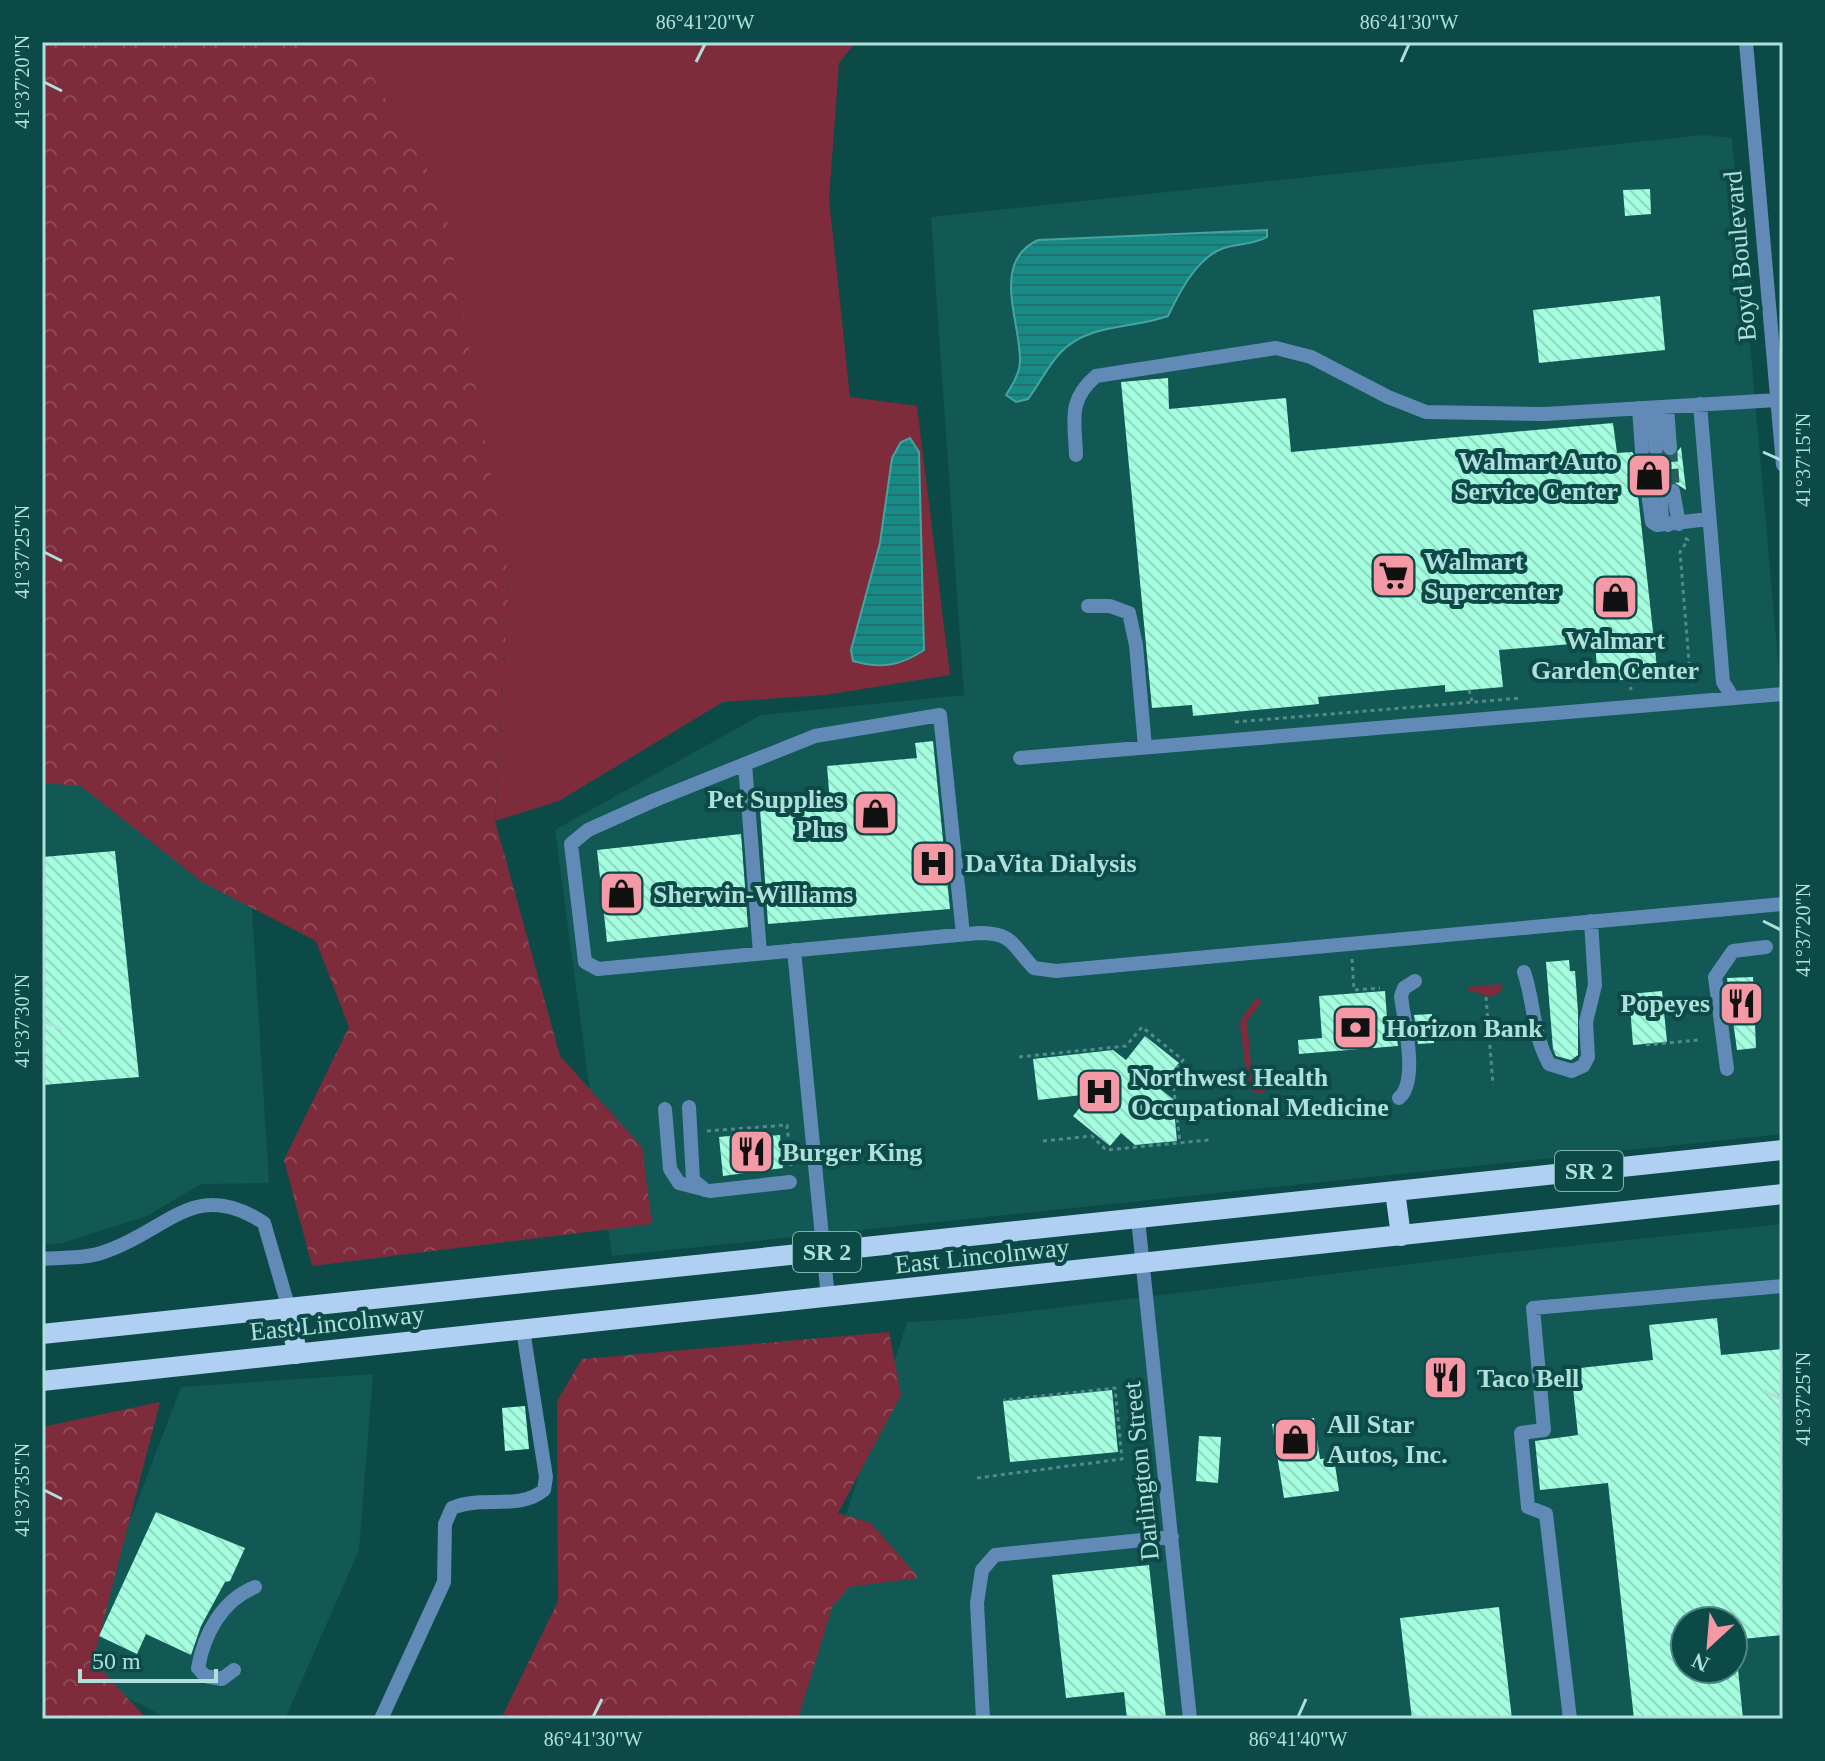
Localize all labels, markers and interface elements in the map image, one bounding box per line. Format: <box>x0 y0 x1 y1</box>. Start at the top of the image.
text: 86°41'20"W <box>656 11 754 33</box>
text: 86°41'30"W <box>1360 11 1458 33</box>
text: 41°37'20"N <box>11 35 33 129</box>
street label: Boyd Boulevard <box>1718 169 1762 343</box>
text: 41°37'15"N <box>1792 413 1814 507</box>
place label: Walmart Auto Service Center <box>1454 447 1618 506</box>
shop icon: Walmart Auto Service Center <box>1625 452 1673 500</box>
text: 41°37'25"N <box>11 505 33 599</box>
place label: Walmart Supercenter <box>1424 547 1559 606</box>
supermarket icon: Walmart Supercenter <box>1369 552 1417 600</box>
shop icon: Walmart Garden Center <box>1591 573 1639 621</box>
place label: Walmart Garden Center <box>1531 626 1699 685</box>
place label: Pet Supplies Plus <box>707 785 844 844</box>
shop icon: Pet Supplies Plus <box>851 790 899 838</box>
hospital icon: DaVita Dialysis <box>910 839 958 887</box>
place label: DaVita Dialysis <box>965 849 1137 878</box>
shop icon: Sherwin-Williams <box>598 870 646 918</box>
place label: Sherwin-Williams <box>653 880 853 909</box>
text: 41°37'20"N <box>1792 883 1814 977</box>
text: 41°37'30"N <box>11 974 33 1068</box>
restaurant icon: Popeyes <box>1717 979 1765 1027</box>
place label: Popeyes <box>1620 989 1710 1018</box>
bank icon: Horizon Bank <box>1331 1004 1379 1052</box>
place label: Horizon Bank <box>1386 1014 1543 1043</box>
place label: Northwest Health Occupational Medicine <box>1131 1063 1389 1122</box>
hospital icon: Northwest Health Occupational Medicine <box>1076 1068 1124 1116</box>
restaurant icon: Burger King <box>727 1128 775 1176</box>
place label: Burger King <box>782 1138 922 1167</box>
road number: SR 2 <box>1555 1151 1623 1191</box>
road number: SR 2 <box>793 1232 861 1272</box>
street label: East Lincolnway <box>893 1232 1071 1280</box>
street label: East Lincolnway <box>248 1299 426 1347</box>
text: 41°37'25"N <box>1792 1352 1814 1446</box>
restaurant icon: Taco Bell <box>1422 1354 1470 1402</box>
place label: Taco Bell <box>1477 1364 1579 1393</box>
street label: Darlington Street <box>1117 1379 1165 1562</box>
place label: All Star Autos, Inc. <box>1327 1410 1448 1469</box>
shop icon: All Star Autos, Inc. <box>1272 1415 1320 1463</box>
text: 41°37'35"N <box>11 1443 33 1537</box>
north arrow <box>1669 1605 1749 1685</box>
scale bar <box>80 1633 216 1683</box>
text: 50 m <box>92 1648 141 1674</box>
text: N <box>1688 1648 1713 1677</box>
text: 86°41'30"W <box>544 1728 642 1750</box>
text: 86°41'40"W <box>1249 1728 1347 1750</box>

